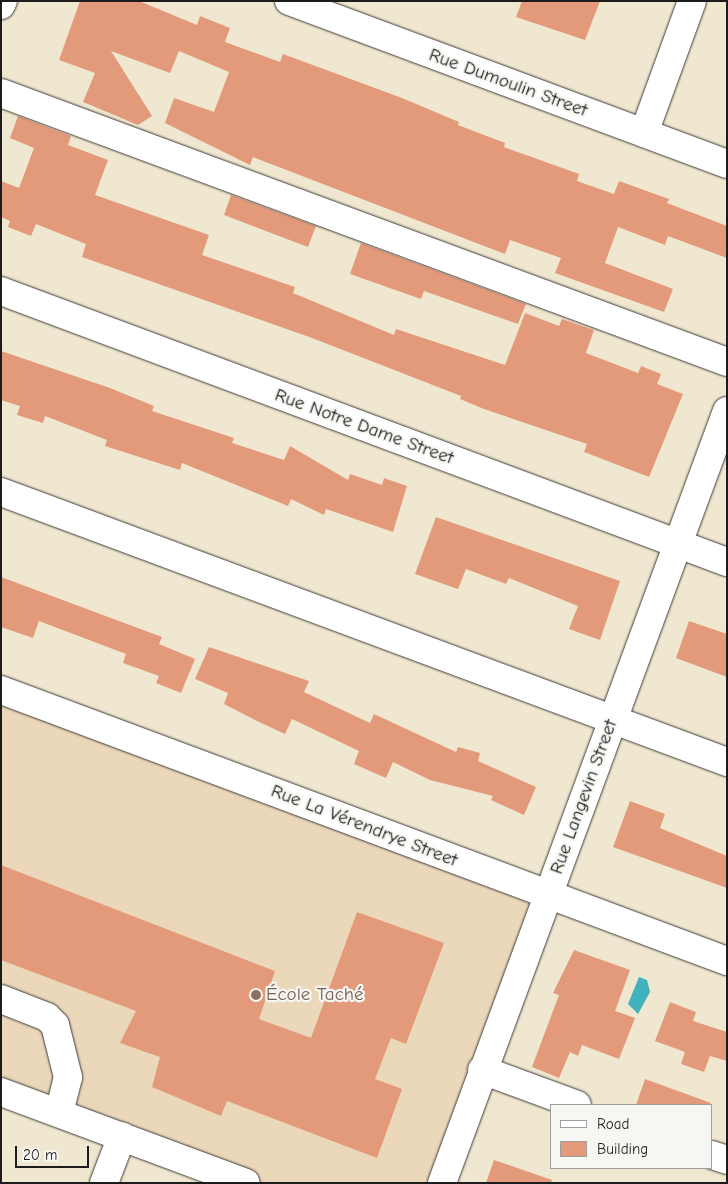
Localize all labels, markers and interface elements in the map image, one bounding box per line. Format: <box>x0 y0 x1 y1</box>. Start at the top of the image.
street label: Rue Dumoulin Street <box>426 44 590 122</box>
street label: Rue Notre Dame Street <box>271 384 457 470</box>
street label: Rue Langevin Street <box>545 717 623 877</box>
street label: Rue La Vérendrye Street <box>268 780 460 872</box>
place label: École Taché <box>266 984 364 1006</box>
marker: École Taché <box>250 989 262 1001</box>
legend <box>550 1104 713 1169</box>
text: Road <box>597 1115 629 1133</box>
scale bar <box>18 1136 91 1168</box>
text: Building <box>597 1140 648 1158</box>
text: 20 m <box>23 1146 57 1164</box>

